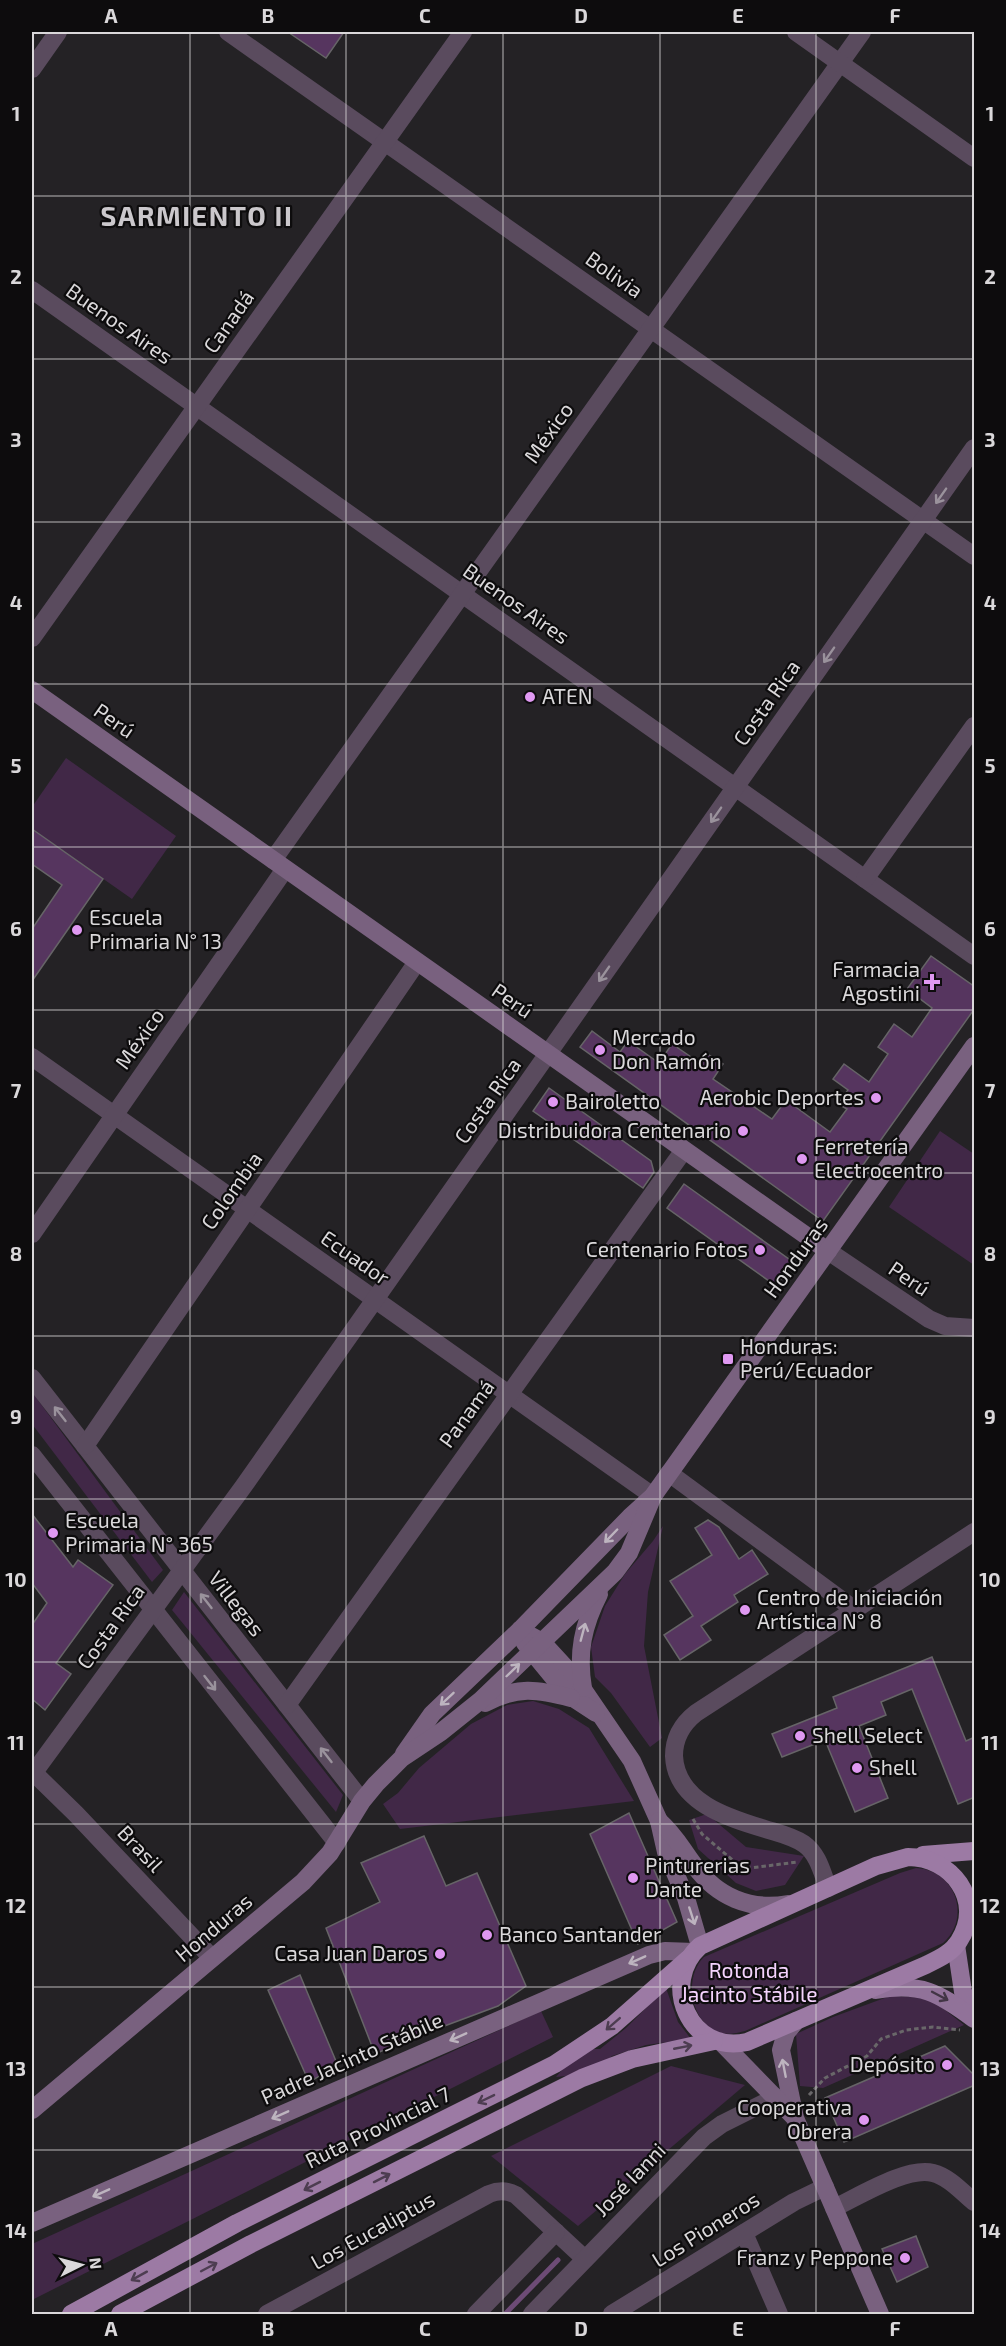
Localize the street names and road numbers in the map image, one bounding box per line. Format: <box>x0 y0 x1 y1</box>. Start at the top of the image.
street label: Bolivia <box>581 245 648 302</box>
street label: Buenos Aires <box>62 277 178 368</box>
street label: Canadá <box>197 285 258 357</box>
street label: México <box>518 397 578 467</box>
street label: Buenos Aires <box>459 557 575 648</box>
street label: Costa Rica <box>727 655 804 750</box>
street label: Perú <box>90 697 140 743</box>
street label: Perú <box>488 977 538 1023</box>
street label: México <box>109 1003 169 1073</box>
street label: Costa Rica <box>448 1053 525 1148</box>
street label: Colombia <box>195 1146 267 1234</box>
street label: Honduras <box>757 1212 832 1302</box>
street label: Ecuador <box>317 1224 395 1290</box>
street label: Perú <box>885 1255 935 1300</box>
street label: Panamá <box>433 1374 499 1452</box>
street label: Villegas <box>204 1566 270 1641</box>
street label: Costa Rica <box>71 1579 149 1673</box>
street label: Brasil <box>113 1819 170 1877</box>
street label: Honduras <box>169 1887 257 1966</box>
street label: Padre Jacinto Stábile <box>257 2006 446 2109</box>
street label: Ruta Provincial 7 <box>301 2081 454 2173</box>
street label: José Ianni <box>588 2137 670 2221</box>
street label: Los Eucaliptus <box>306 2185 439 2274</box>
street label: Los Pioneros <box>647 2186 763 2272</box>

